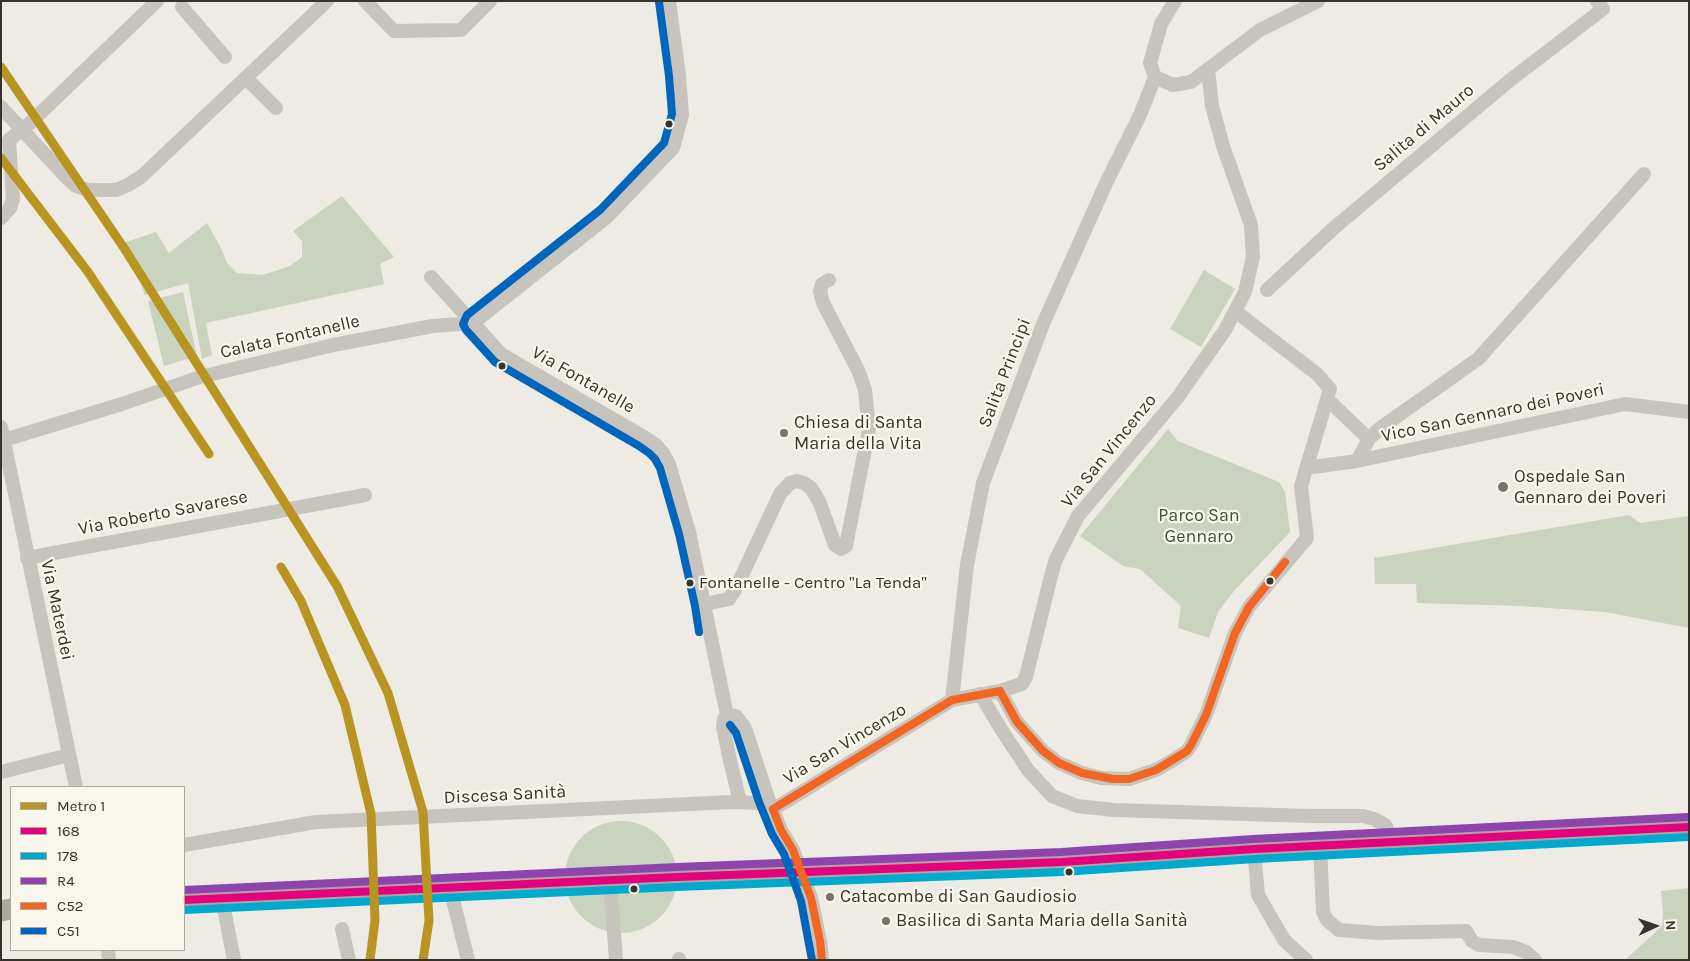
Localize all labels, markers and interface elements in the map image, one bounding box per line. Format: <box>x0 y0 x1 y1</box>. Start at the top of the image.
street label: Salita di Mauro <box>1369 80 1479 176</box>
unlabelled marker <box>664 119 674 129</box>
street label: Calata Fontanelle <box>218 310 362 364</box>
street label: Salita Principi <box>974 315 1036 431</box>
street label: Via Fontanelle <box>528 342 638 418</box>
unlabelled marker <box>497 361 507 371</box>
street label: Vico San Gennaro dei Poveri <box>1380 379 1606 447</box>
street label: Via San Vincenzo <box>1057 390 1161 512</box>
place label: Chiesa di Santa Maria della Vita <box>794 412 923 454</box>
marker: Chiesa di Santa Maria della Vita <box>778 427 790 439</box>
place label: Ospedale San Gennaro dei Poveri <box>1514 466 1667 508</box>
marker: Ospedale San Gennaro dei Poveri <box>1496 480 1510 494</box>
street label: Via Roberto Savarese <box>77 486 249 540</box>
park label: Parco San Gennaro <box>1158 505 1240 548</box>
street label: Via Materdei <box>36 558 78 662</box>
place label: Fontanelle - Centro "La Tenda" <box>699 573 927 593</box>
unlabelled marker <box>1265 576 1275 586</box>
marker: Fontanelle - Centro "La Tenda" <box>685 578 695 588</box>
street label: Via San Vincenzo <box>780 699 910 789</box>
street label: Discesa Sanità <box>443 781 567 809</box>
legend <box>10 786 185 951</box>
text: Metro 1 <box>57 797 105 815</box>
text: 168 <box>57 822 80 840</box>
text: 178 <box>57 847 78 865</box>
unlabelled marker <box>1064 867 1074 877</box>
text: R4 <box>57 872 75 890</box>
unlabelled marker <box>629 884 639 894</box>
place label: Catacombe di San Gaudiosio <box>840 886 1077 908</box>
marker: Catacombe di San Gaudiosio <box>824 891 836 903</box>
text: C52 <box>57 897 83 915</box>
north arrow <box>1630 901 1680 951</box>
place label: Basilica di Santa Maria della Sanità <box>896 910 1188 932</box>
marker: Basilica di Santa Maria della Sanità <box>880 915 892 927</box>
text: N <box>1662 920 1679 931</box>
text: C51 <box>57 922 80 940</box>

